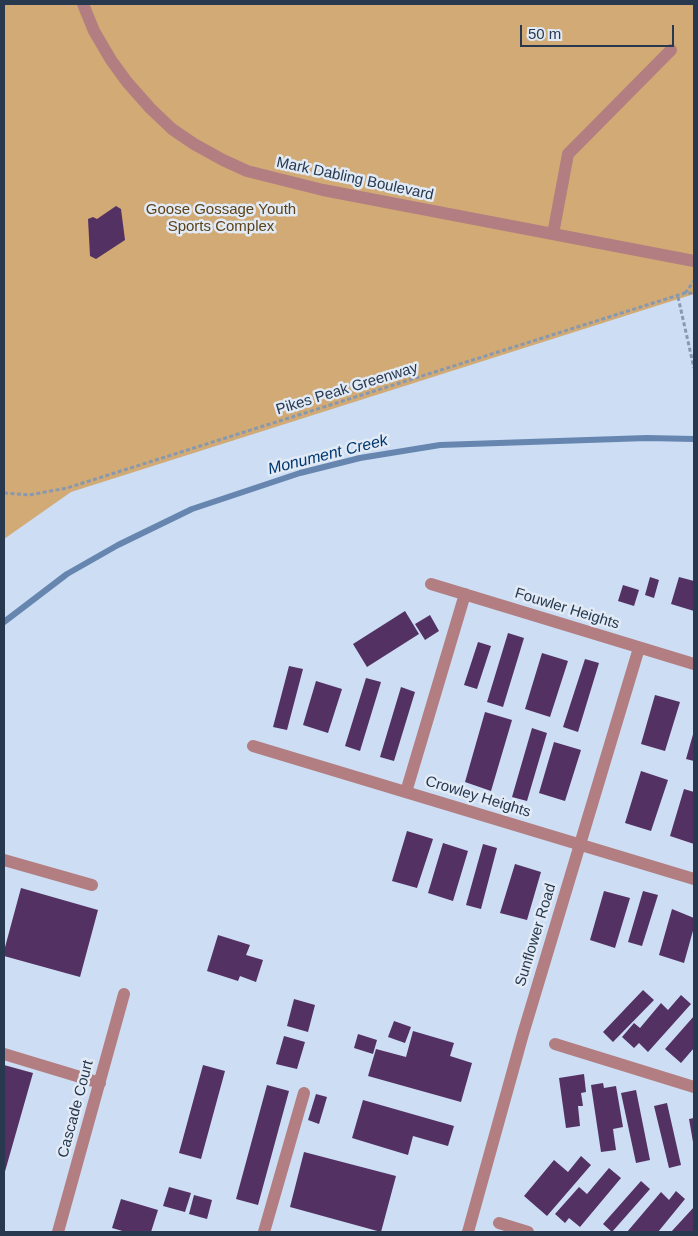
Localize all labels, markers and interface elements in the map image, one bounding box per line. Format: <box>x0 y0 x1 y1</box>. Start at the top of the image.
scale bar <box>523 15 677 47</box>
text: 50 m <box>528 25 561 42</box>
street label: Mark Dabling Boulevard <box>275 154 435 204</box>
park label: Goose Gossage Youth Sports Complex <box>146 201 296 236</box>
street label: Pikes Peak Greenway <box>274 359 420 419</box>
water label: Monument Creek <box>266 431 390 479</box>
street label: Fouwler Heights <box>513 585 621 633</box>
street label: Crowley Heights <box>423 772 533 822</box>
street label: Sunflower Road <box>512 881 560 989</box>
street label: Cascade Court <box>54 1058 98 1160</box>

